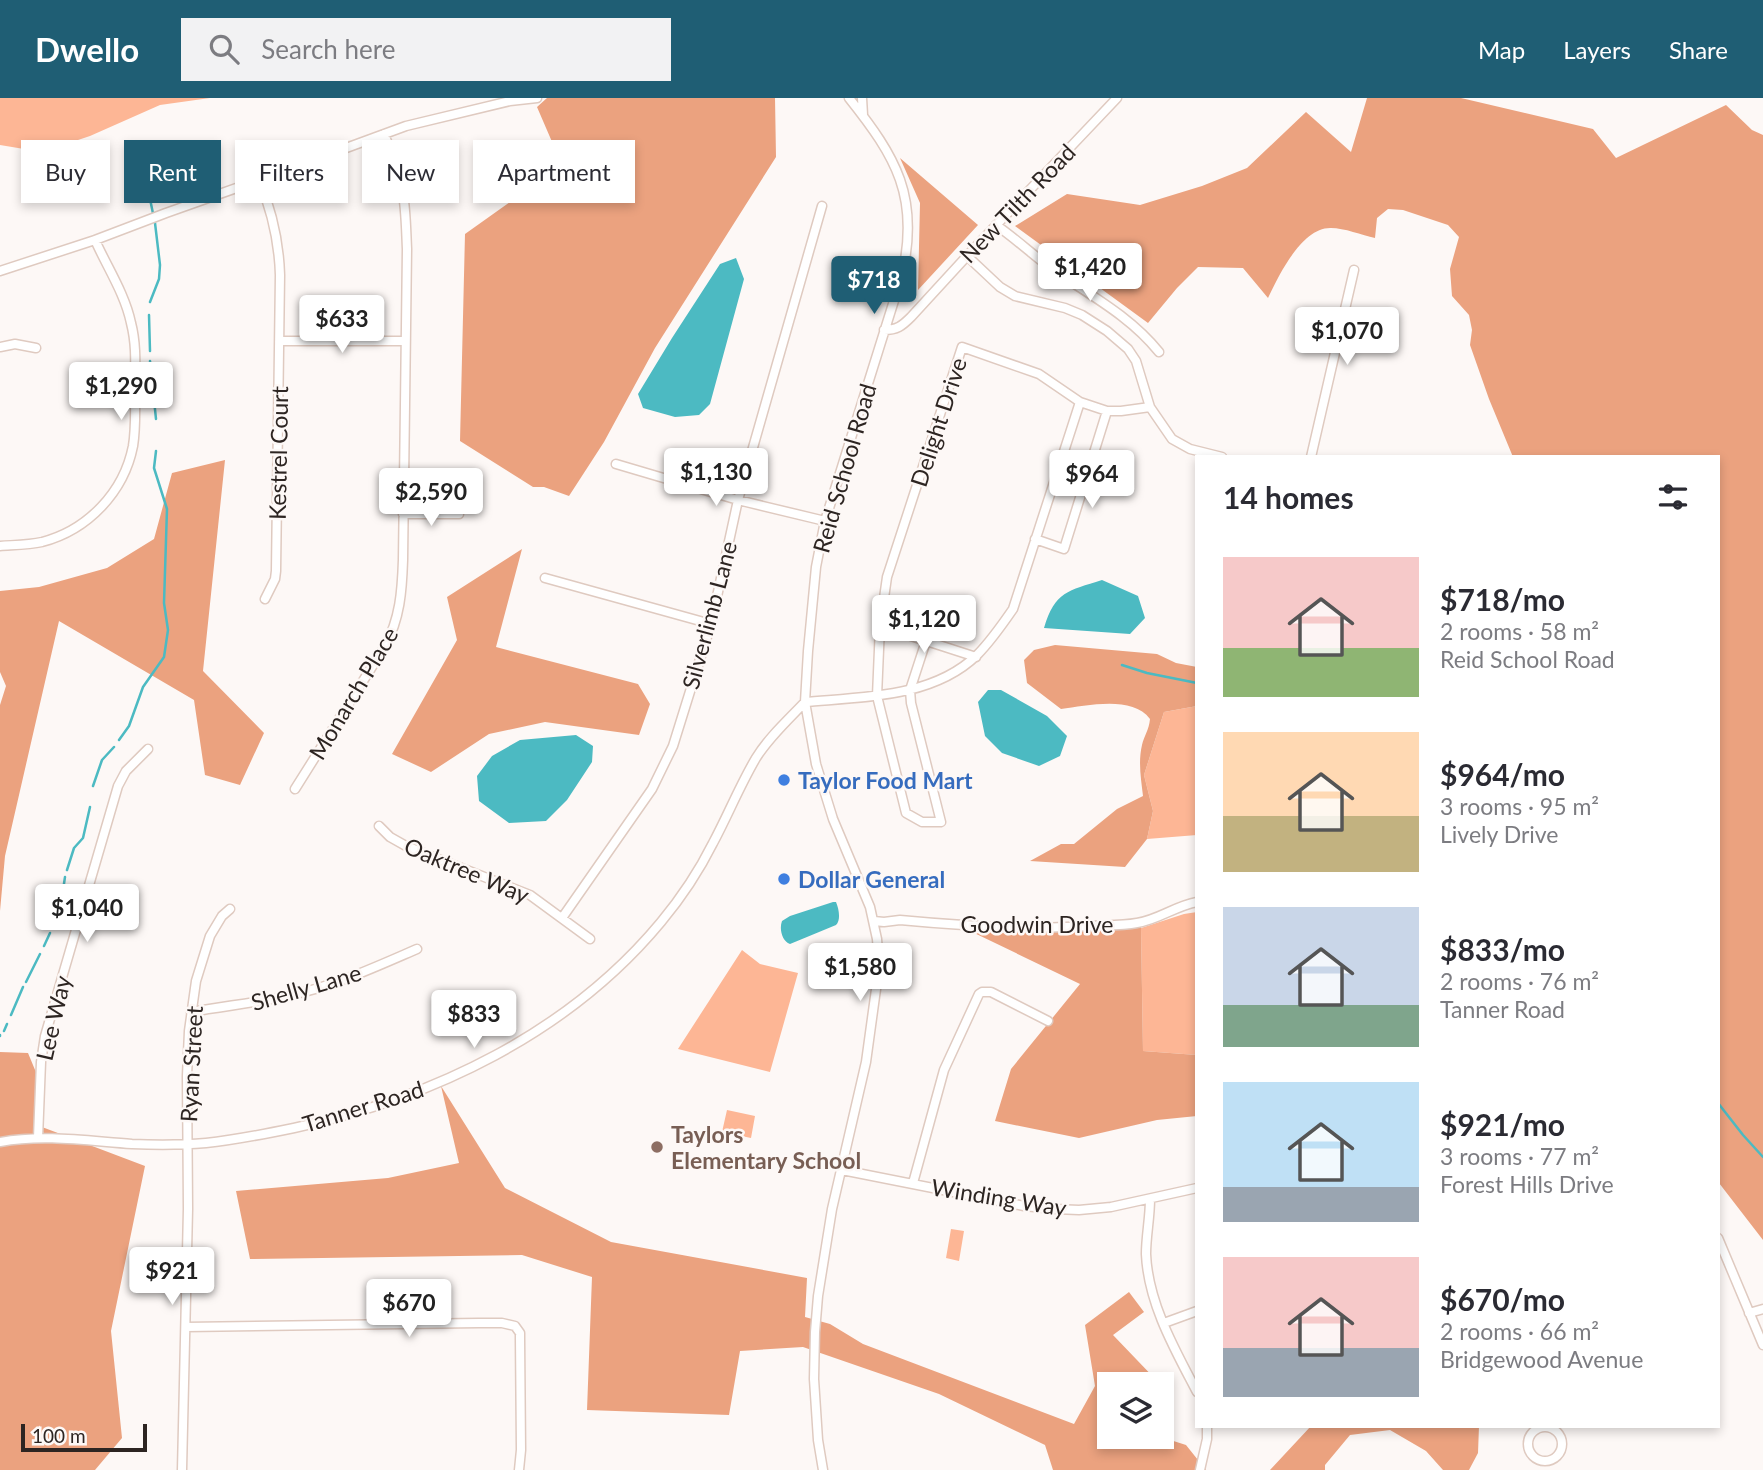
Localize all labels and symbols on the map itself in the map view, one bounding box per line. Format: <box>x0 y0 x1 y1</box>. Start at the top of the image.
street label: New Tilth Road <box>953 138 1081 268</box>
pin: $1,420 <box>1033 244 1147 303</box>
pin: $718 <box>833 256 915 316</box>
pin: $633 <box>301 296 383 355</box>
pin: $1,070 <box>1290 308 1404 367</box>
street label: Delight Drive <box>904 354 972 490</box>
pin: $1,290 <box>64 362 178 422</box>
street label: Reid School Road <box>806 380 882 556</box>
street label: Kestrel Court <box>263 385 293 520</box>
pin: $1,130 <box>659 448 773 508</box>
pin: $964 <box>1051 450 1133 510</box>
pin: $2,590 <box>374 468 488 528</box>
street label: Silverlimb Lane <box>676 538 742 692</box>
pin: $1,120 <box>867 596 981 655</box>
street label: Monarch Place <box>303 622 403 764</box>
place label: Taylor Food Mart <box>798 766 973 794</box>
marker: Taylor Food Mart <box>776 772 792 788</box>
street label: Oaktree Way <box>400 831 534 909</box>
place label: Dollar General <box>798 865 945 893</box>
marker: Dollar General <box>776 871 792 887</box>
pin: $1,040 <box>30 884 144 944</box>
street label: Goodwin Drive <box>961 910 1113 938</box>
pin: $1,580 <box>803 944 917 1003</box>
street label: Shelly Lane <box>248 958 364 1016</box>
street label: Lee Way <box>30 973 76 1063</box>
pin: $833 <box>433 990 515 1050</box>
street label: Ryan Street <box>174 1004 208 1123</box>
street label: Tanner Road <box>299 1074 427 1138</box>
place label: Taylors Elementary School <box>671 1120 861 1174</box>
marker: Taylors Elementary School <box>649 1139 665 1155</box>
street label: Winding Way <box>929 1173 1069 1222</box>
pin: $921 <box>131 1248 213 1307</box>
pin: $670 <box>368 1280 450 1339</box>
scale bar <box>21 1421 147 1453</box>

